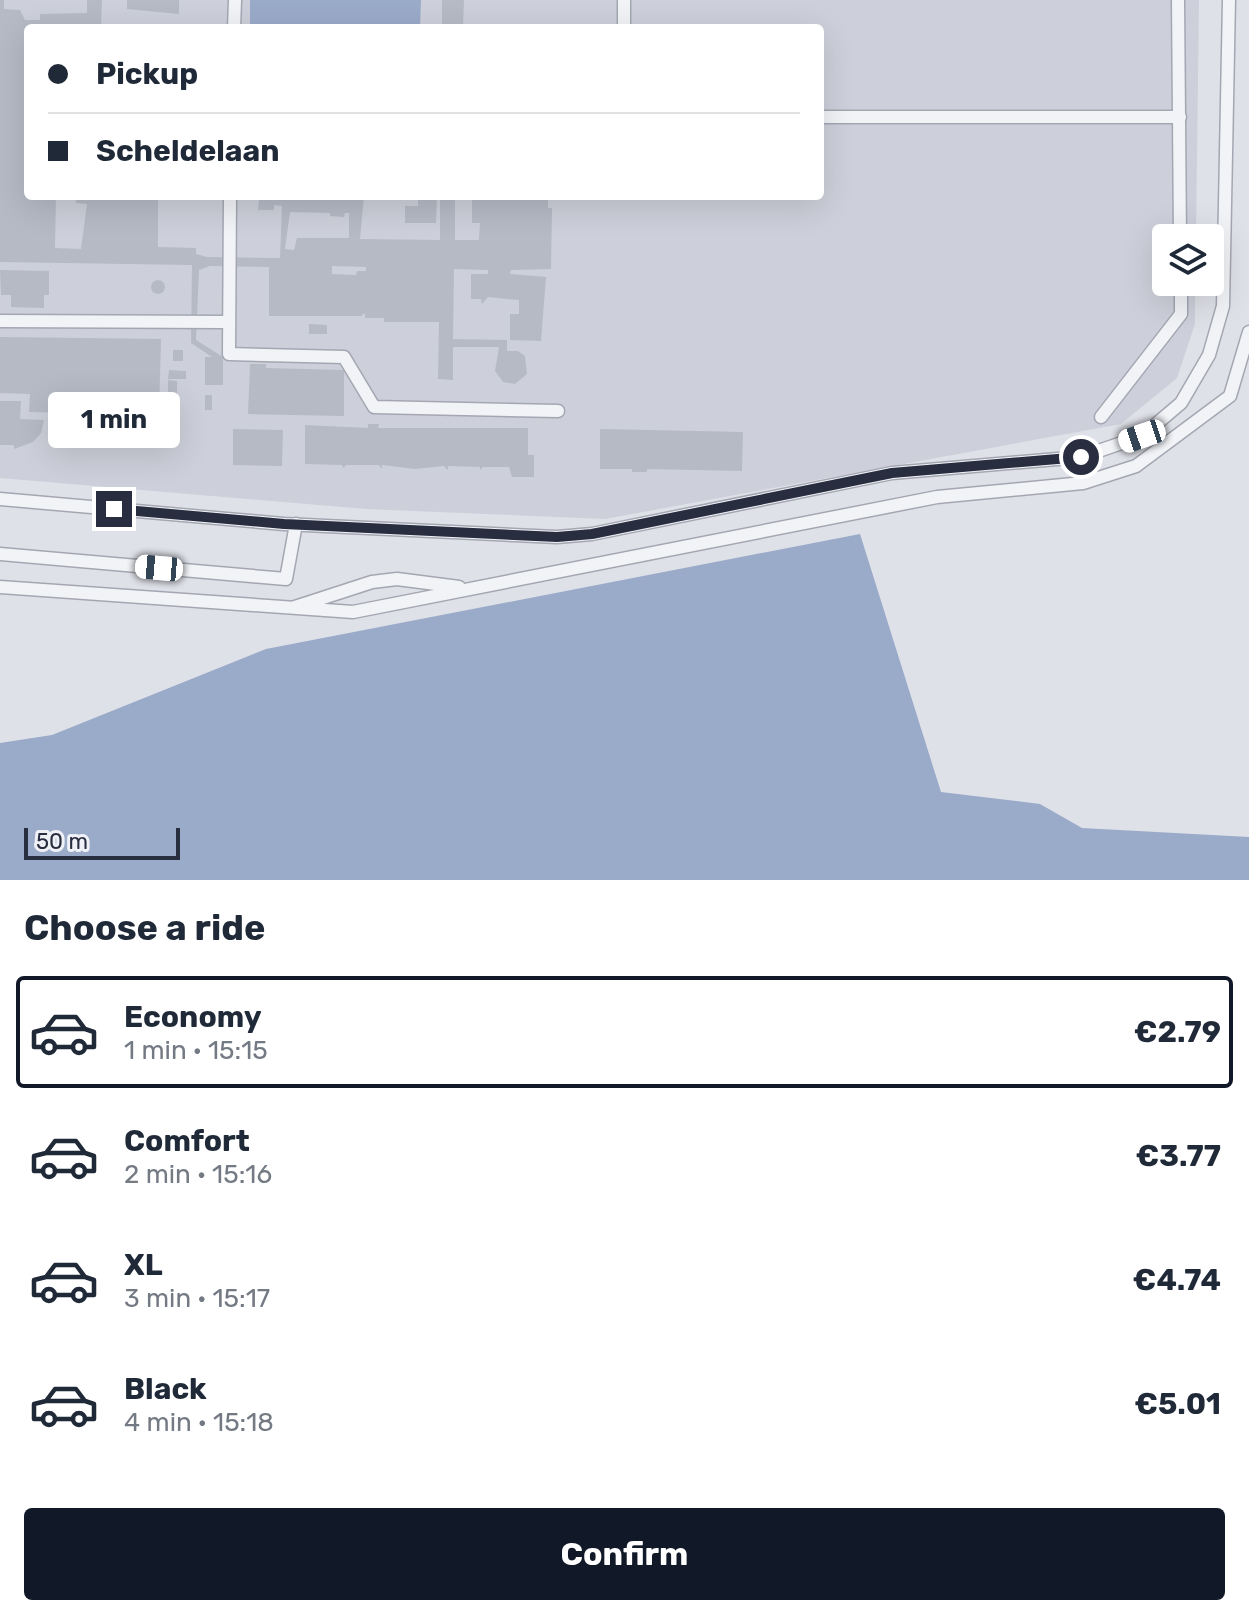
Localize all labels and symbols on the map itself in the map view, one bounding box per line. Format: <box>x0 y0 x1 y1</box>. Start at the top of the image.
callout: 1 min <box>48 393 180 449</box>
car <box>1115 417 1169 455</box>
route start <box>1063 439 1099 475</box>
route end <box>96 491 132 527</box>
car <box>134 554 184 582</box>
scale bar <box>24 824 180 860</box>

